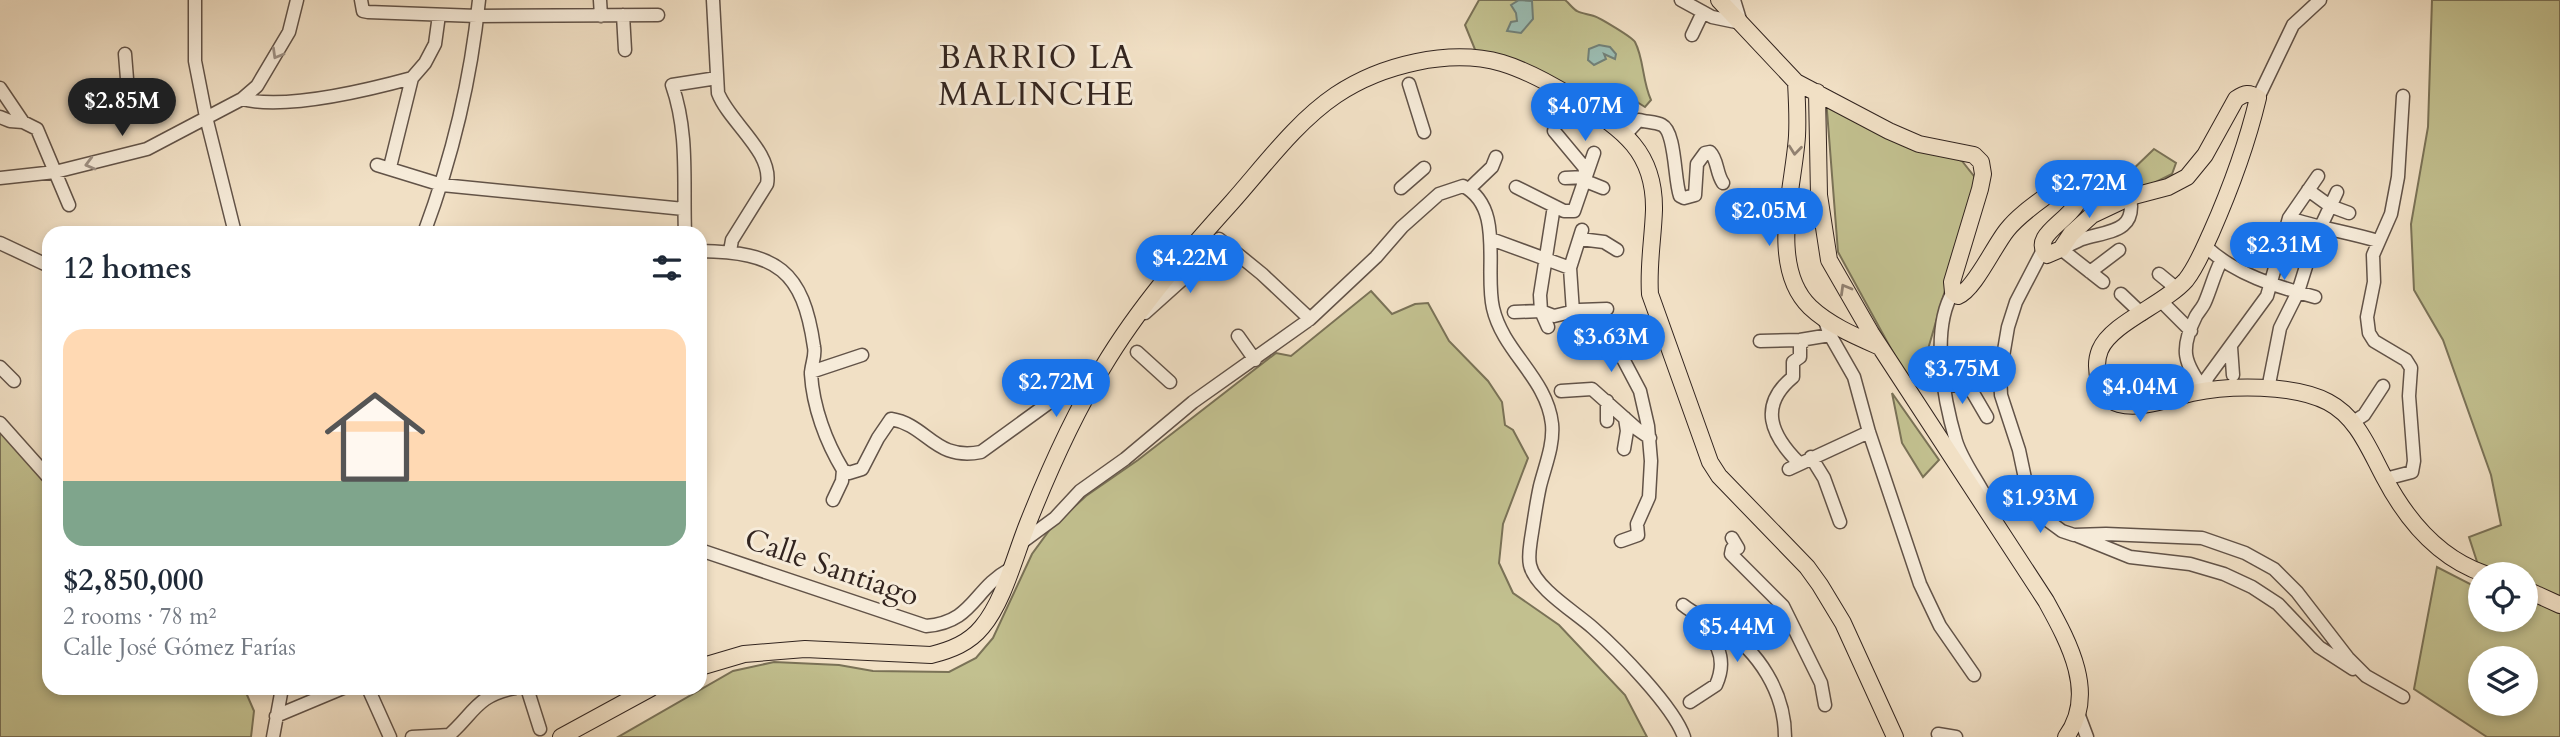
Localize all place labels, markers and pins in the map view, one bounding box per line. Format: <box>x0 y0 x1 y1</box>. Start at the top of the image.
pin: $2.85M <box>65 78 179 138</box>
pin: $4.07M <box>1528 83 1642 143</box>
pin: $2.72M <box>2032 160 2146 220</box>
pin: $2.05M <box>1712 188 1826 248</box>
pin: $2.31M <box>2227 222 2341 282</box>
pin: $4.22M <box>1133 236 1247 295</box>
pin: $3.63M <box>1554 314 1668 374</box>
pin: $3.75M <box>1905 346 2019 406</box>
pin: $2.72M <box>999 360 1113 419</box>
pin: $4.04M <box>2083 364 2197 424</box>
pin: $1.93M <box>1983 476 2097 535</box>
pin: $5.44M <box>1680 604 1794 664</box>

